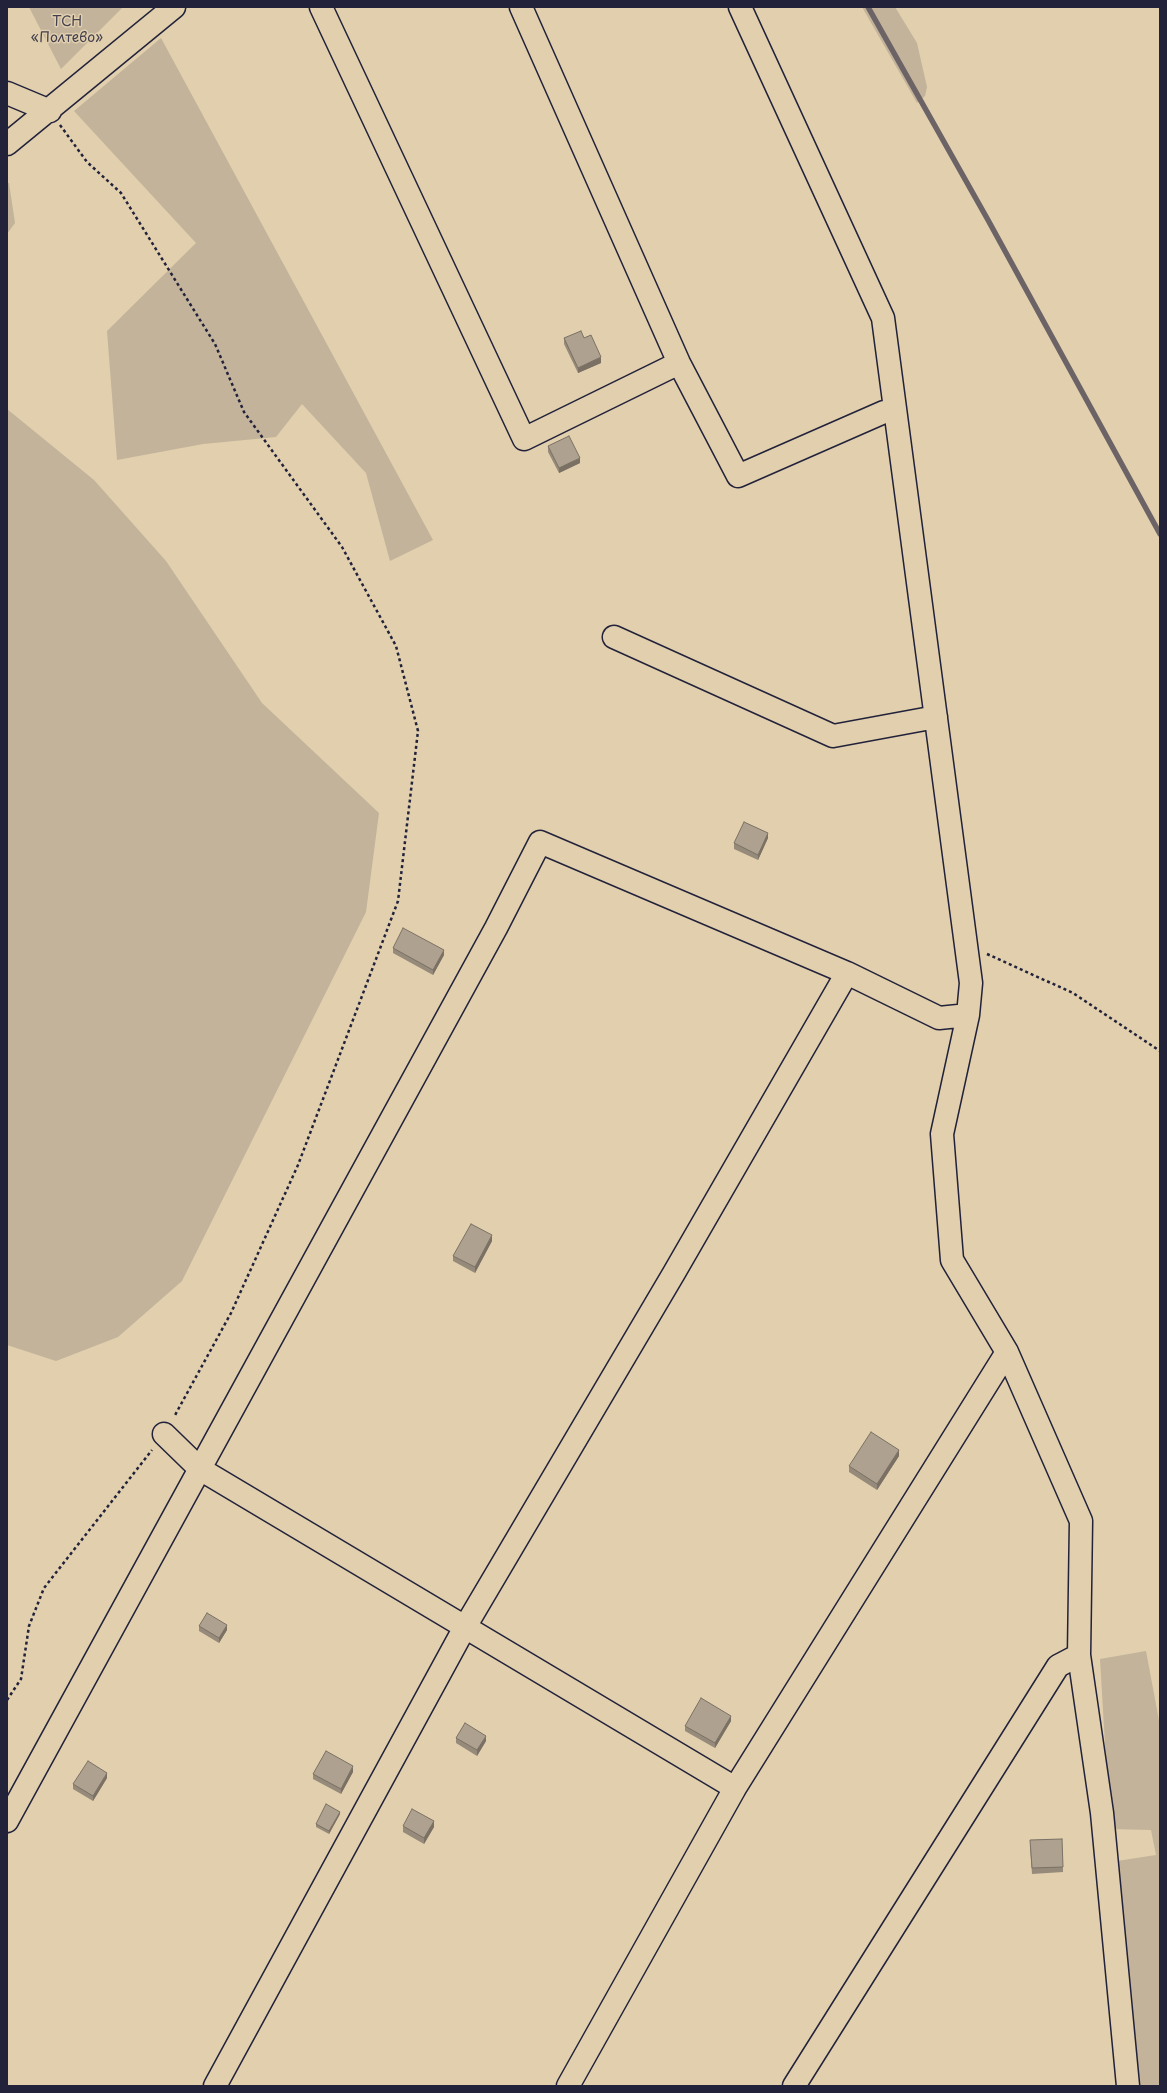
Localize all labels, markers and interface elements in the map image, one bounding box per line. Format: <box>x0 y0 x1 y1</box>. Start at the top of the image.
park label: ТСН «Полтево» <box>31 14 103 46</box>

